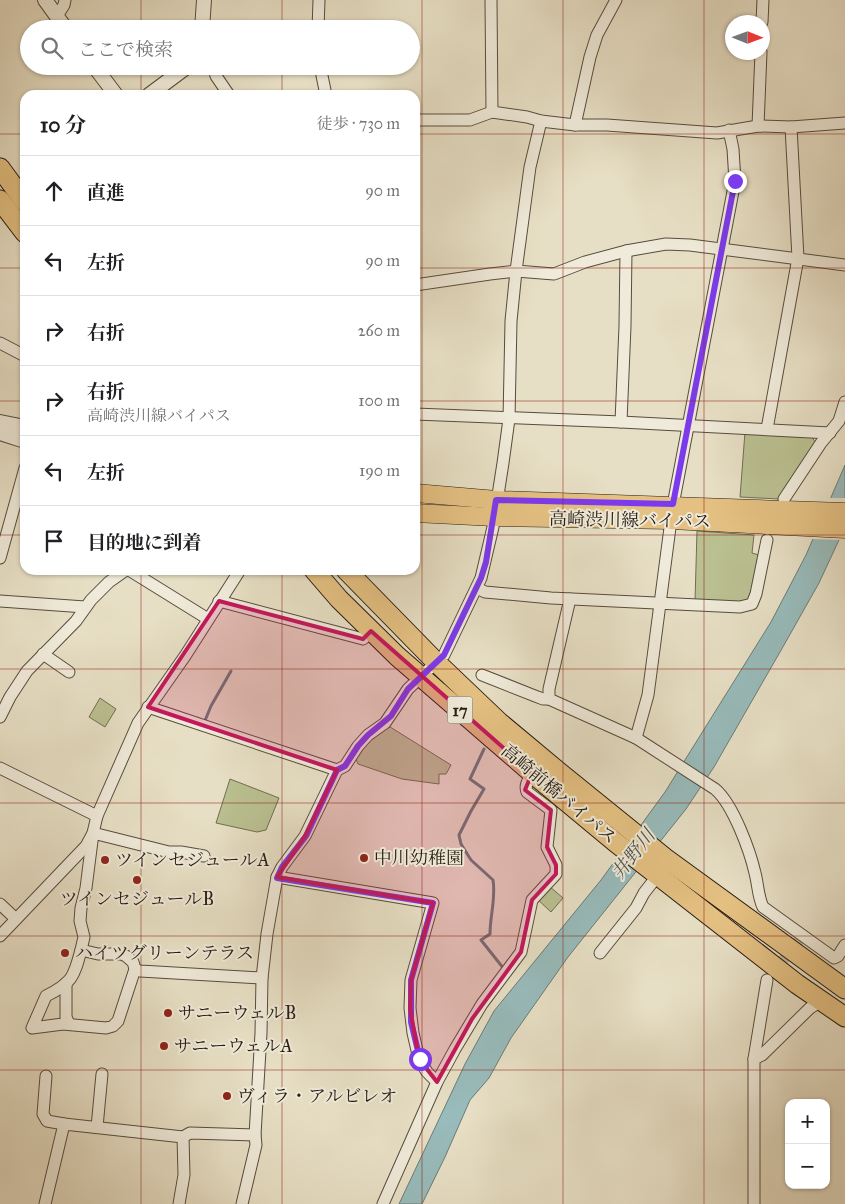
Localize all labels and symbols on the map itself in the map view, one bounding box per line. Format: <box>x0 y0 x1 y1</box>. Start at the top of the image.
north arrow <box>725 15 770 60</box>
route end <box>724 170 747 193</box>
street label: 高崎渋川線バイパス <box>549 508 711 532</box>
road number: 17 <box>448 696 472 724</box>
street label: 高崎前橋バイパス <box>497 739 621 849</box>
water label: 井野川 <box>606 823 661 884</box>
place label: 中川幼稚園 <box>374 847 464 869</box>
place label: ツインセジュールA <box>115 849 270 871</box>
marker: 中川幼稚園 <box>358 852 370 864</box>
marker: ツインセジュールA <box>99 854 111 866</box>
marker: ツインセジュールB <box>131 874 143 886</box>
place label: ツインセジュールB <box>60 888 214 910</box>
place label: ハイツグリーンテラス <box>75 942 254 964</box>
marker: ハイツグリーンテラス <box>59 947 71 959</box>
place label: サニーウェルB <box>178 1002 296 1024</box>
marker: サニーウェルB <box>162 1007 174 1019</box>
place label: サニーウェルA <box>174 1035 293 1057</box>
marker: サニーウェルA <box>158 1040 170 1052</box>
route start <box>409 1048 432 1071</box>
place label: ヴィラ・アルビレオ <box>237 1085 397 1107</box>
marker: ヴィラ・アルビレオ <box>221 1090 233 1102</box>

